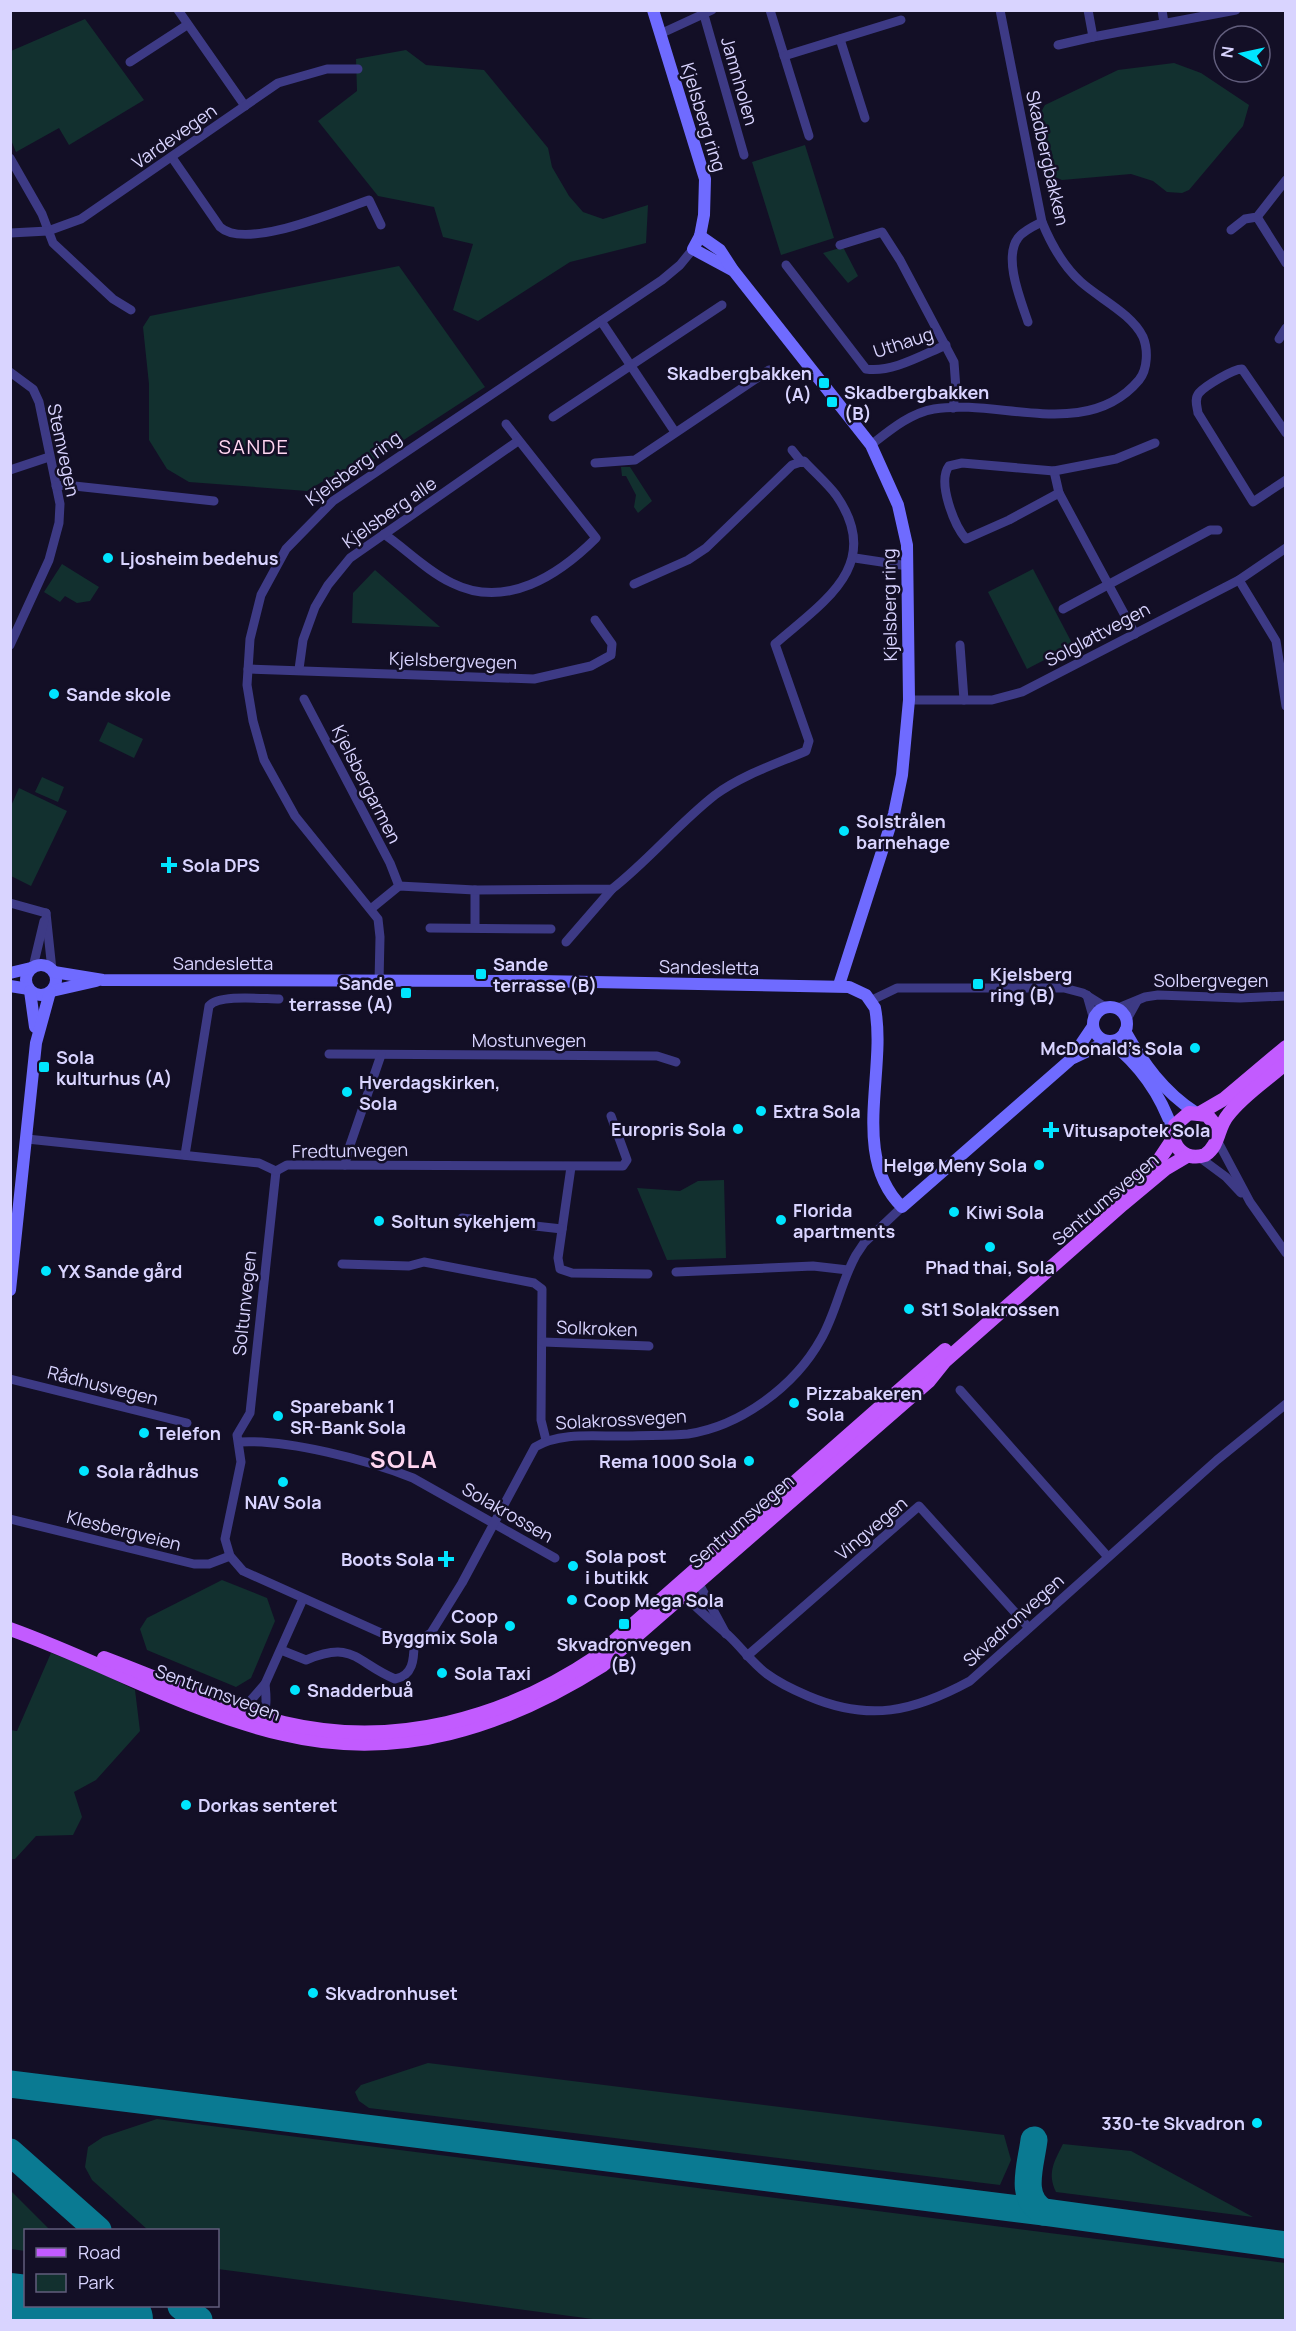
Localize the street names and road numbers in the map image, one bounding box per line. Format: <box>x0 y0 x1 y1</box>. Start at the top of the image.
street label: Jamnholen <box>716 34 764 128</box>
street label: Kjelsberg ring <box>676 59 732 175</box>
street label: Skadbergbakken <box>1021 88 1075 228</box>
street label: Vardevegen <box>127 98 221 174</box>
street label: Uthaug <box>870 321 936 363</box>
street label: Stemvegen <box>42 401 86 499</box>
street label: Kjelsberg ring <box>300 425 406 511</box>
street label: Kjelsberg alle <box>337 471 441 553</box>
street label: Kjelsberg ring <box>876 548 902 662</box>
street label: Solgløttvegen <box>1040 596 1154 672</box>
street label: Kjelsbergvegen <box>389 646 517 674</box>
street label: Kjelsbergarmen <box>327 721 407 847</box>
street label: Sandesletta <box>173 951 273 975</box>
street label: Sandesletta <box>659 954 759 980</box>
street label: Solbergvegen <box>1154 968 1268 992</box>
street label: Mostunvegen <box>472 1028 586 1052</box>
street label: Fredtunvegen <box>292 1137 408 1163</box>
street label: Sentrumsvegen <box>1047 1147 1163 1251</box>
street label: Soltunvegen <box>227 1249 261 1357</box>
street label: Solkroken <box>556 1315 638 1341</box>
street label: Rådhusvegen <box>45 1360 161 1410</box>
street label: Solakrossvegen <box>555 1404 687 1434</box>
street label: Sentrumsvegen <box>683 1469 799 1573</box>
street label: Solakrossen <box>458 1476 558 1548</box>
street label: Vingvegen <box>830 1491 912 1565</box>
street label: Klesbergveien <box>64 1504 184 1556</box>
street label: Skvadronvegen <box>957 1568 1069 1672</box>
street label: Sentrumsvegen <box>152 1658 284 1726</box>

